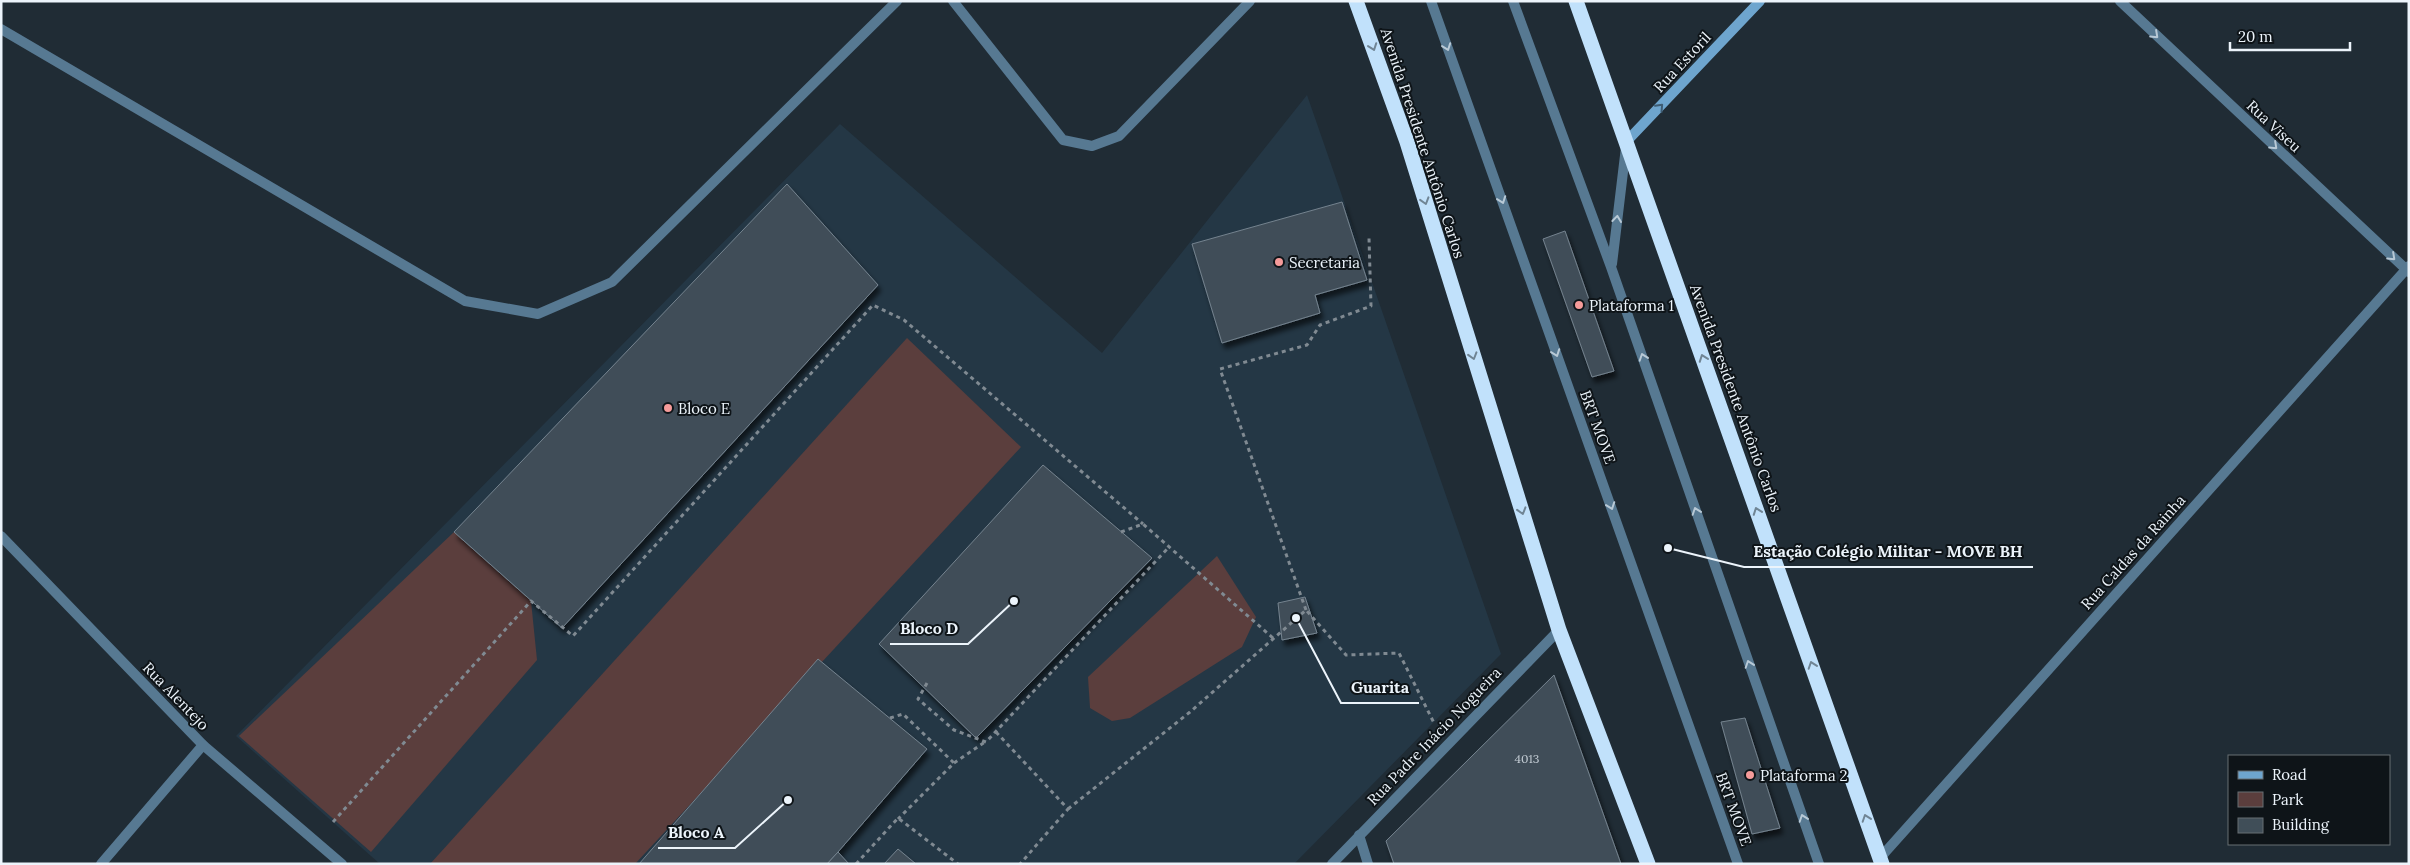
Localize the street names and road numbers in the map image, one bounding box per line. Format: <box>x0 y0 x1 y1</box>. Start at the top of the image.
street label: Avenida Presidente Antônio Carlos <box>1376 25 1469 261</box>
street label: Rua Estoril <box>1649 28 1715 96</box>
street label: Rua Viseu <box>2243 96 2305 156</box>
street label: Avenida Presidente Antônio Carlos <box>1686 281 1786 514</box>
street label: BRT MOVE <box>1576 388 1620 466</box>
street label: Rua Caldas da Rainha <box>2076 491 2190 613</box>
street label: Rua Alentejo <box>139 658 213 734</box>
street label: Rua Padre Inácio Nogueira <box>1363 663 1505 809</box>
street label: BRT MOVE <box>1712 770 1756 848</box>

